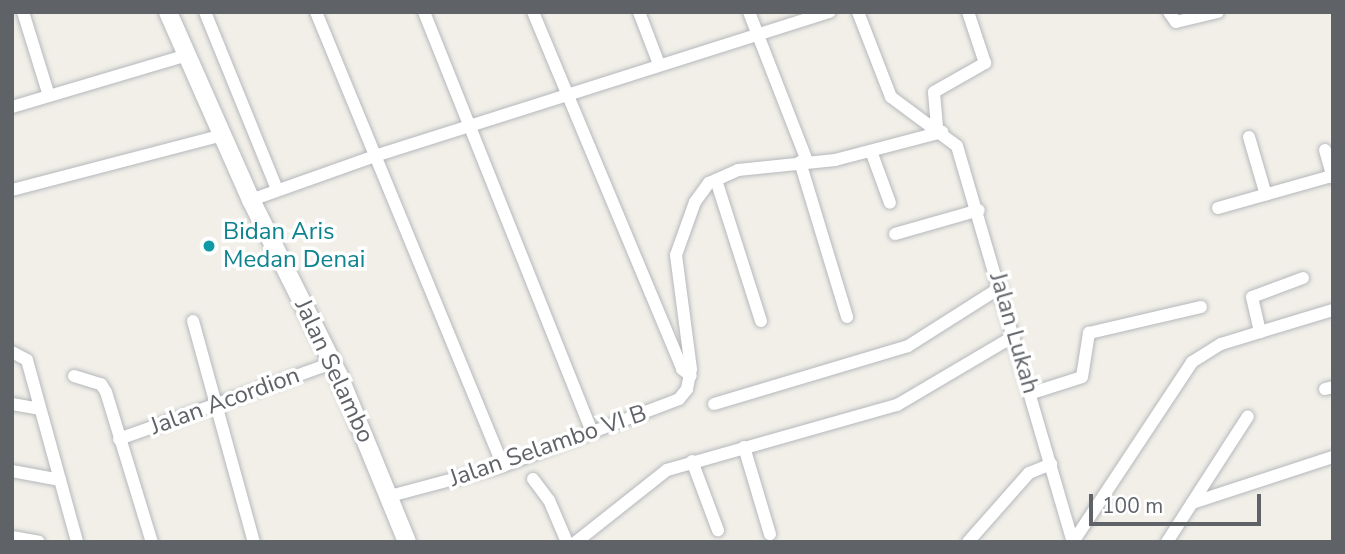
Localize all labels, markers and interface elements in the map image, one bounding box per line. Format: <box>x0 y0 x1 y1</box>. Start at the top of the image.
place label: Bidan Aris Medan Denai <box>223 218 365 274</box>
marker: Bidan Aris Medan Denai <box>201 238 217 254</box>
street label: Jalan Lukah <box>983 269 1045 397</box>
street label: Jalan Selambo <box>288 295 380 447</box>
street label: Jalan Acordion <box>146 361 304 441</box>
street label: Jalan Selambo VI B <box>446 399 650 493</box>
scale bar <box>1093 480 1264 524</box>
text: 100 m <box>1102 492 1163 520</box>

